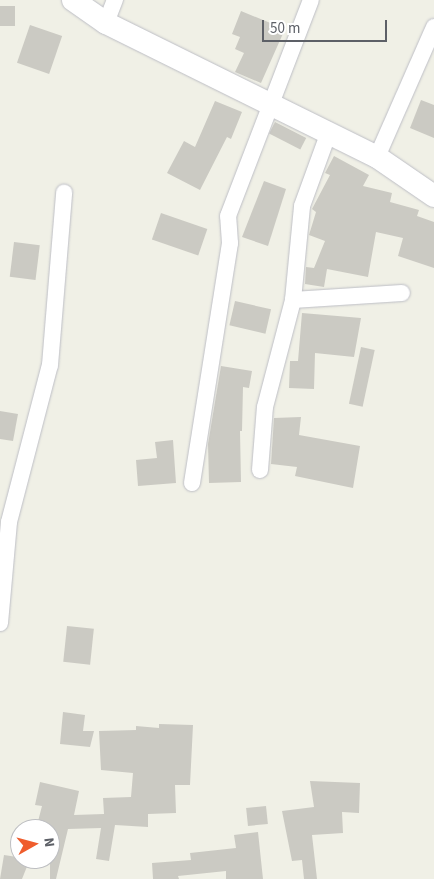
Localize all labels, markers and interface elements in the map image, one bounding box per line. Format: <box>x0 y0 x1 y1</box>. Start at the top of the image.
scale bar <box>264 10 389 42</box>
text: 50 m <box>270 18 300 39</box>
north arrow <box>10 819 60 869</box>
text: N <box>38 836 59 848</box>

